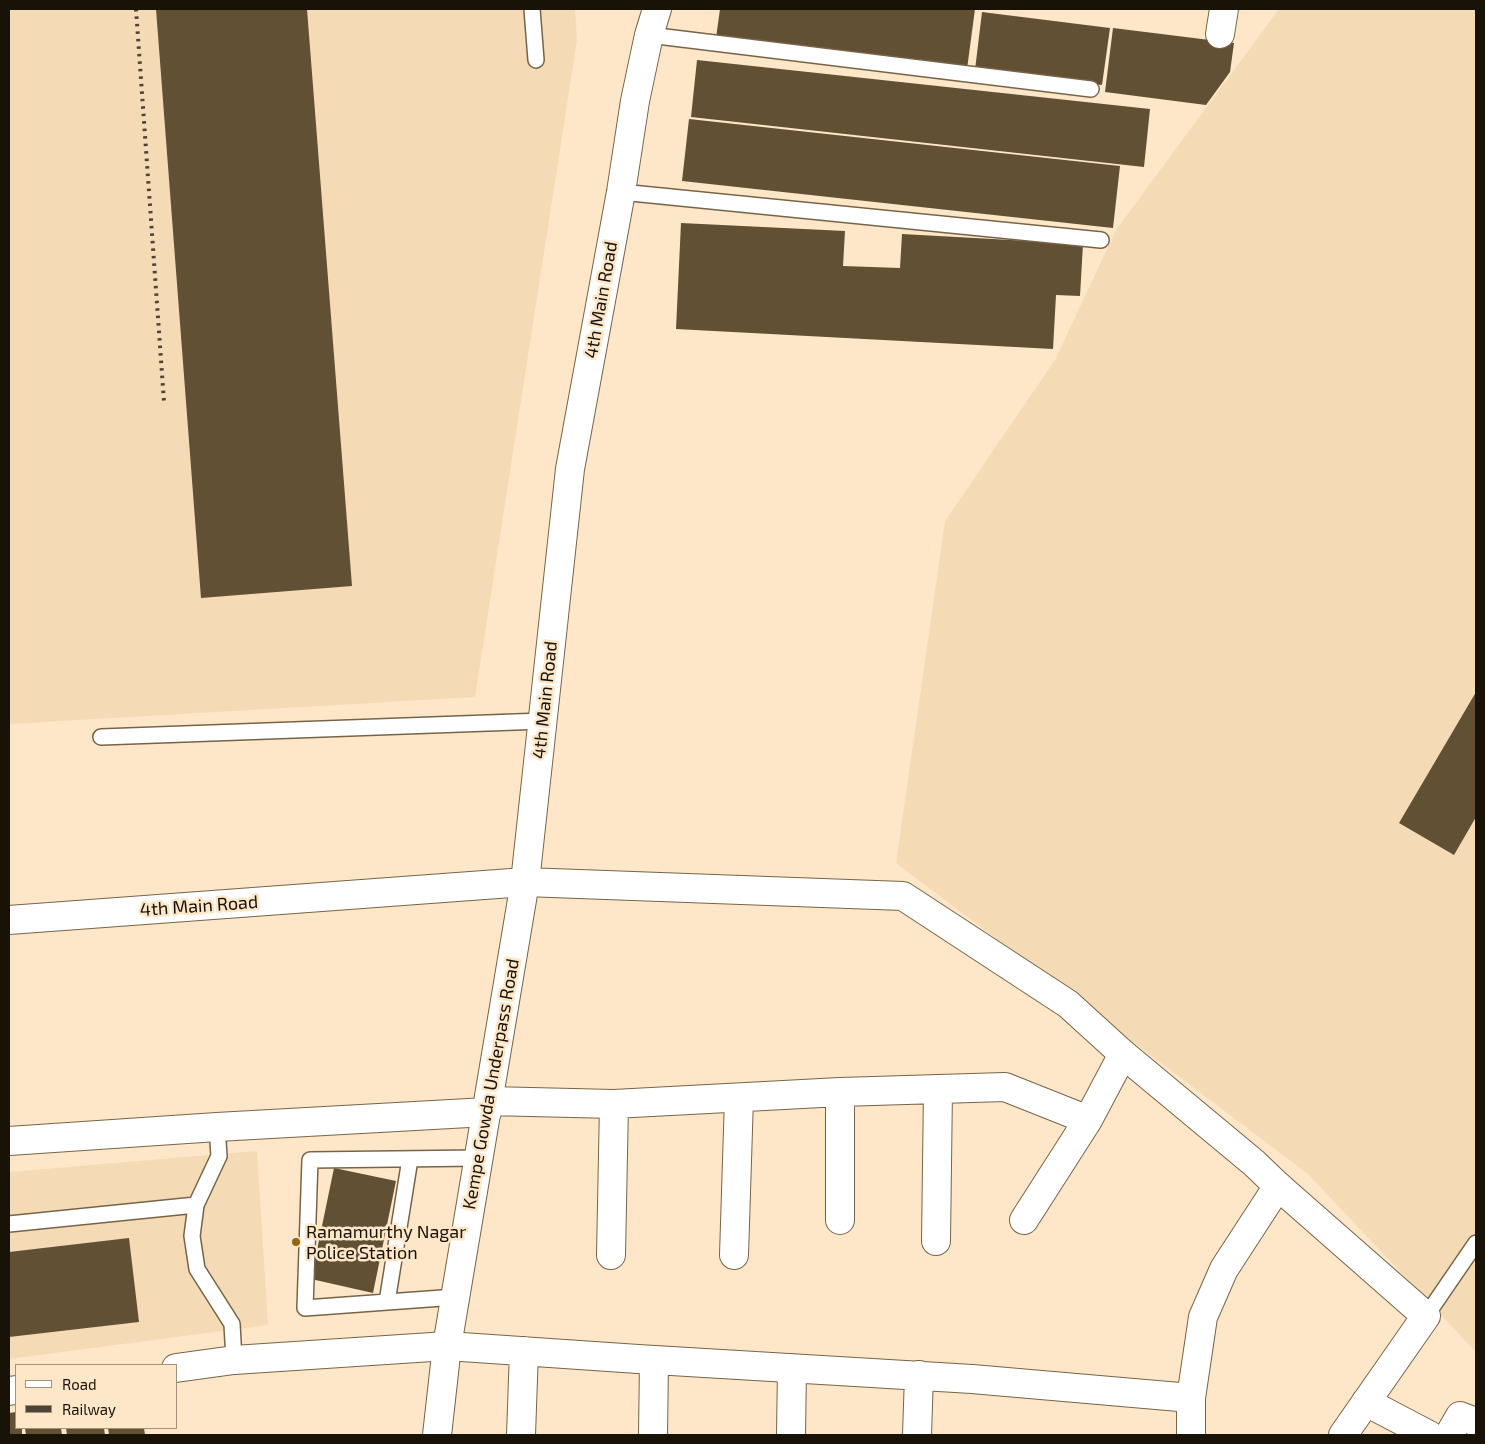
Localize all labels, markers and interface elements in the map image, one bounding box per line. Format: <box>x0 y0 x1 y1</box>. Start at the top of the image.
street label: 4th Main Road <box>580 240 622 360</box>
street label: 4th Main Road <box>528 640 562 760</box>
street label: 4th Main Road <box>139 891 259 921</box>
street label: Kempe Gowda Underpass Road <box>458 957 524 1211</box>
place label: Ramamurthy Nagar Police Station <box>306 1221 466 1264</box>
marker: Ramamurthy Nagar Police Station <box>290 1236 302 1248</box>
legend <box>15 1364 178 1429</box>
text: Road <box>62 1375 97 1393</box>
text: Railway <box>62 1400 116 1418</box>

